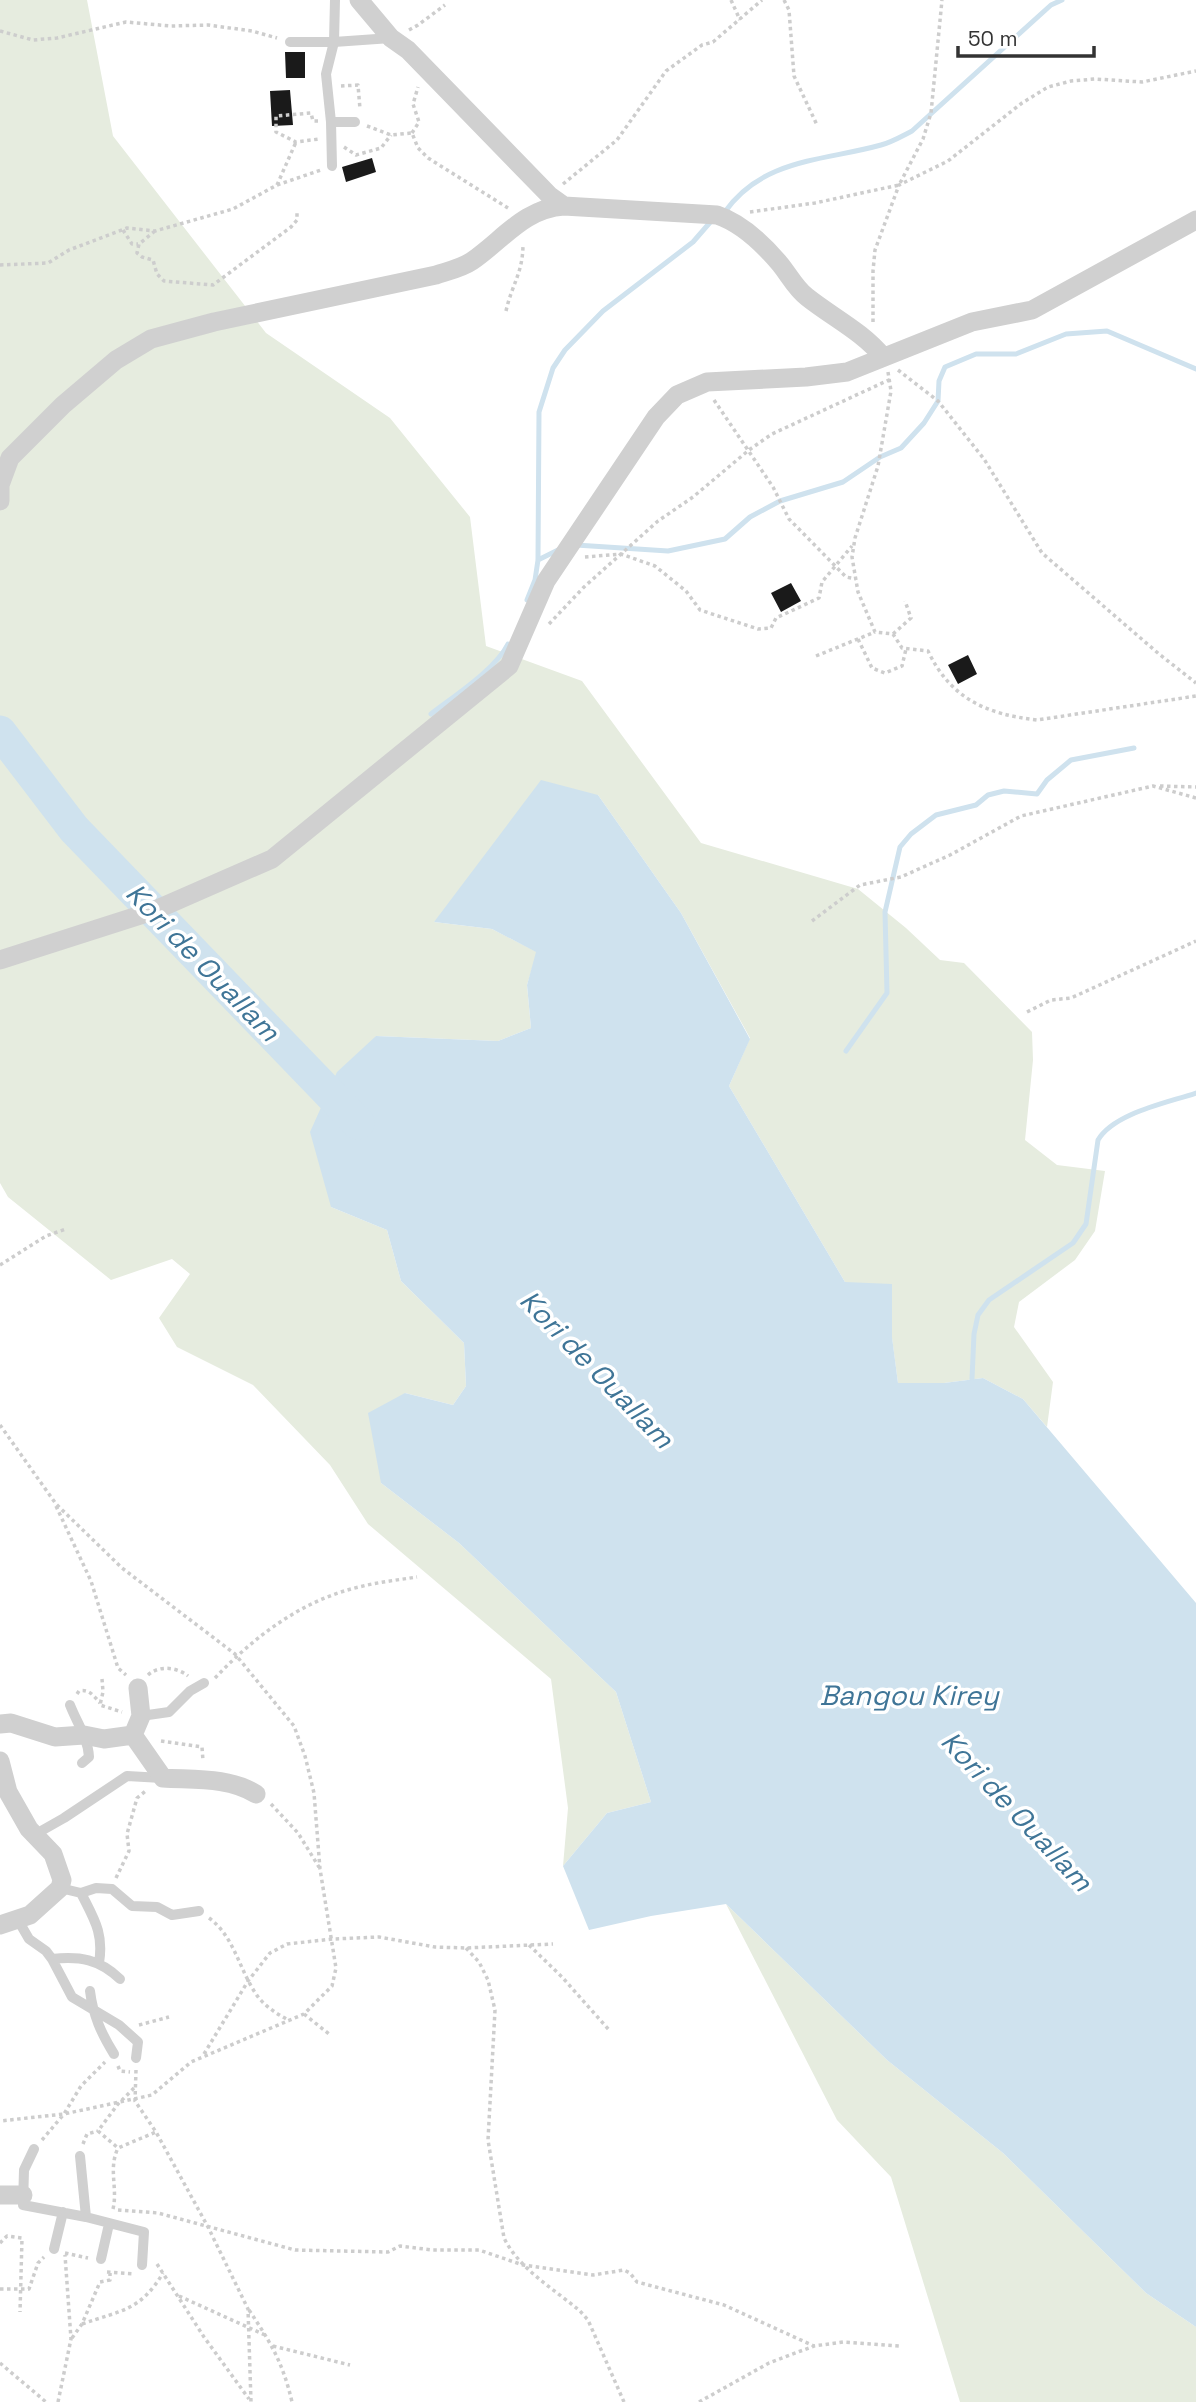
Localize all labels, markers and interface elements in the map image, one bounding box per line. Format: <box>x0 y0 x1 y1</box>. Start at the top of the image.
scale bar <box>958 14 1094 58</box>
text: 50 m <box>968 25 1018 52</box>
water label: Kori de Ouallam <box>118 875 288 1049</box>
water label: Kori de Ouallam <box>512 1282 682 1456</box>
water label: Bangou Kirey <box>819 1677 1000 1713</box>
water label: Kori de Ouallam <box>934 1723 1101 1899</box>

